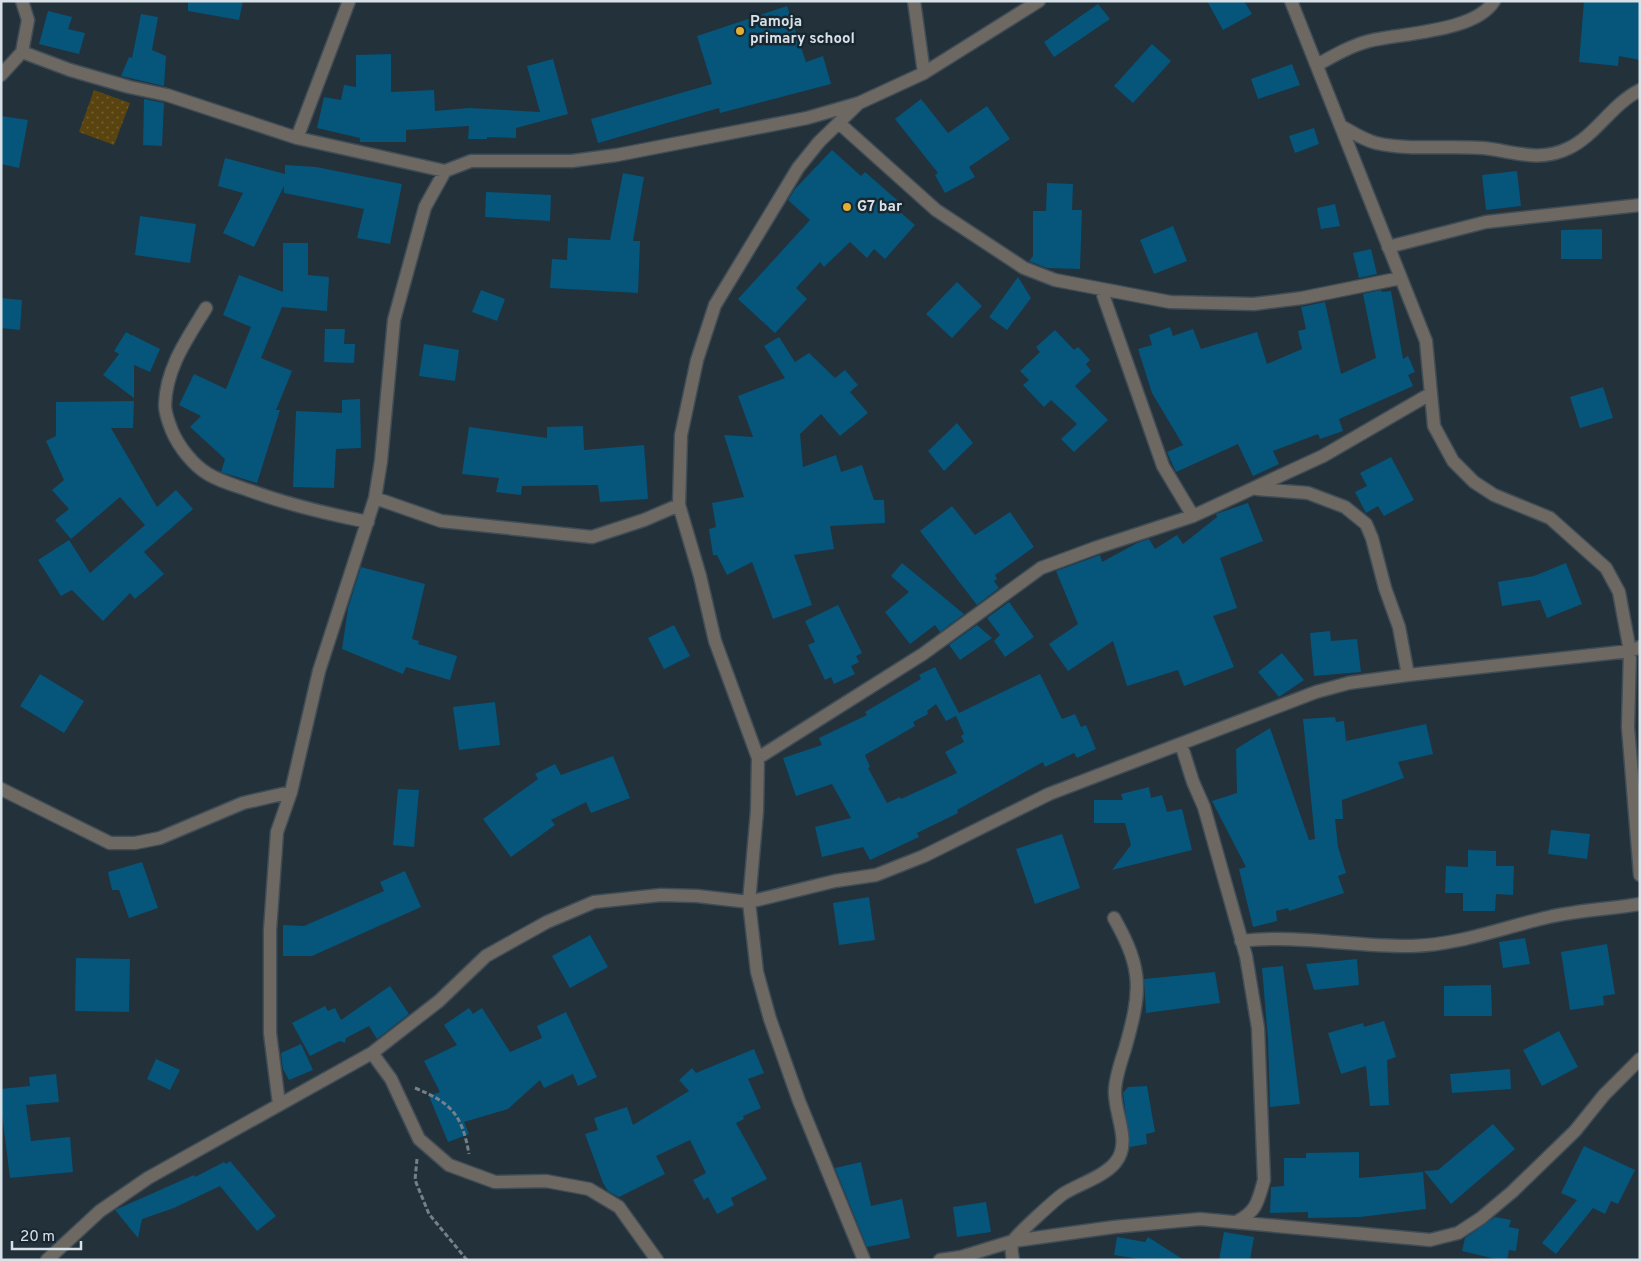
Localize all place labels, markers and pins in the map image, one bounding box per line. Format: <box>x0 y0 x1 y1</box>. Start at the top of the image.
place label: Pamoja primary school <box>750 13 855 49</box>
marker: Pamoja primary school <box>734 25 746 37</box>
place label: G7 bar <box>857 198 903 217</box>
marker: G7 bar <box>841 201 853 213</box>

